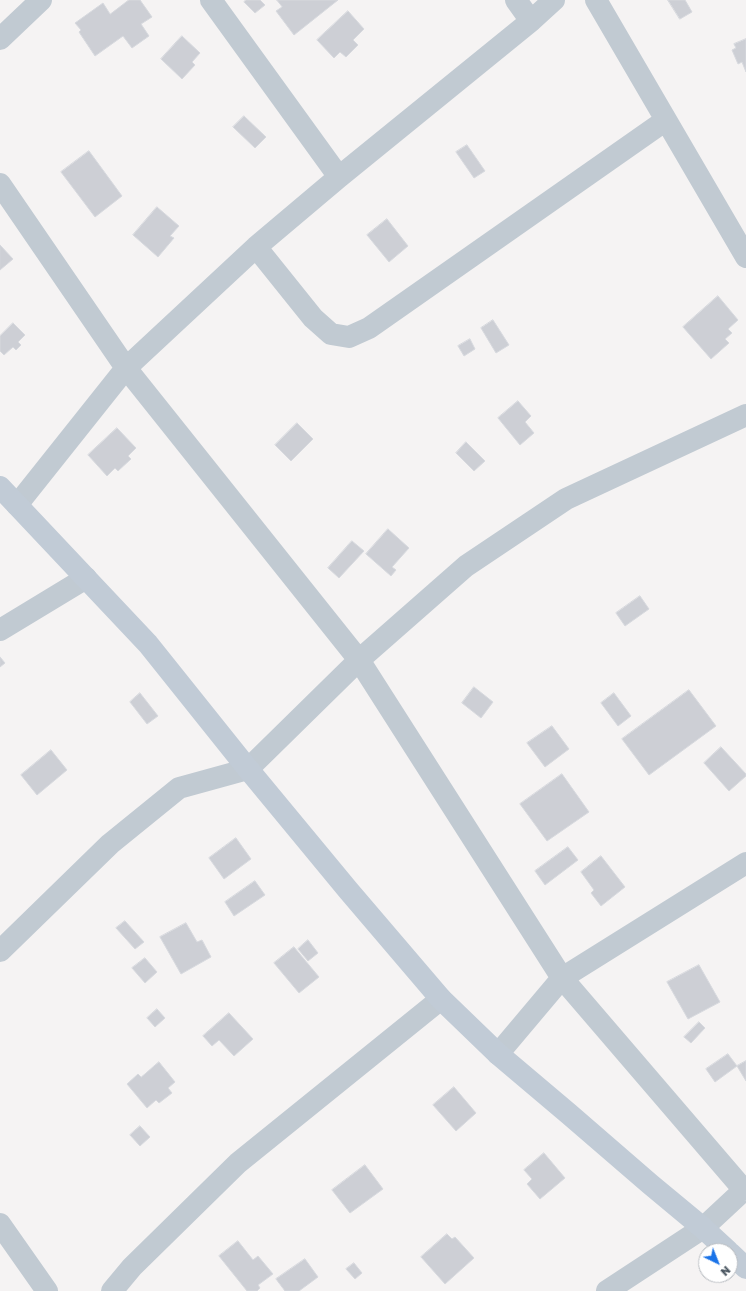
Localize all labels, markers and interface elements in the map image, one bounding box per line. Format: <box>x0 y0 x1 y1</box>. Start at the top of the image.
north arrow <box>698 1243 738 1283</box>
text: N <box>718 1264 733 1279</box>

